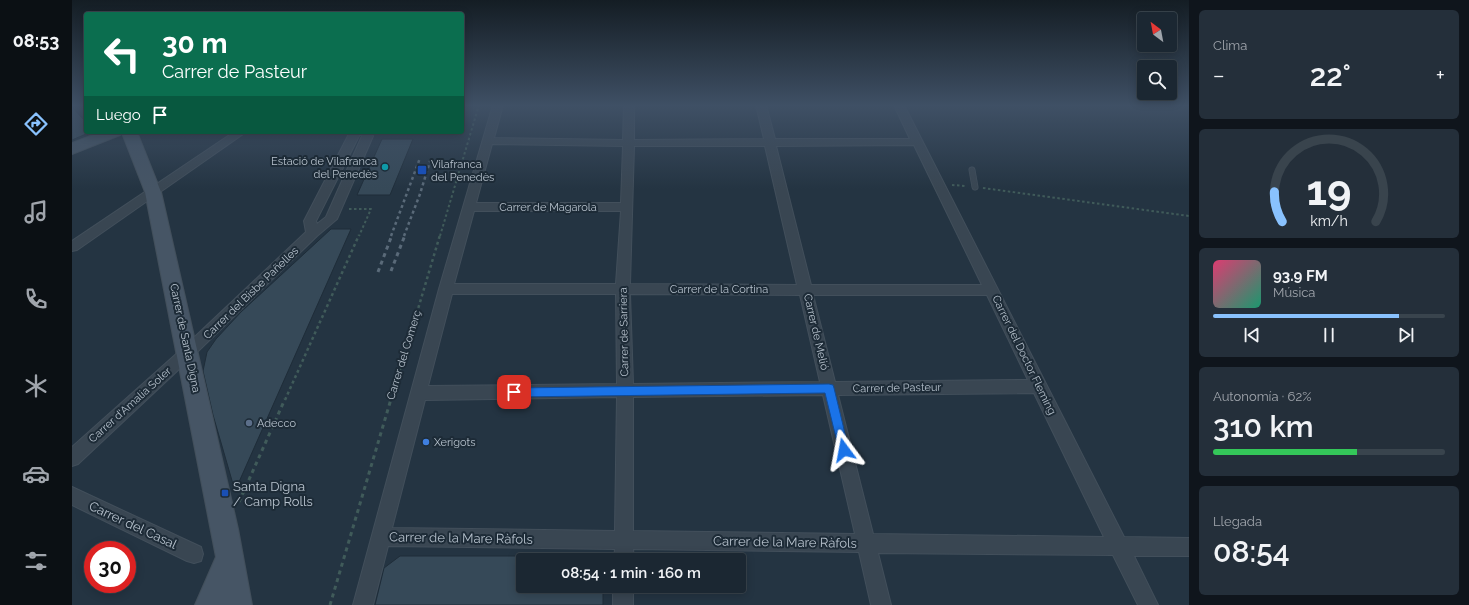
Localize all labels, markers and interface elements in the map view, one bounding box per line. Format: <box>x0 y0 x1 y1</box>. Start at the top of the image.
north arrow <box>1137 12 1177 52</box>
map controls <box>1137 12 1177 100</box>
text: 30 m <box>162 27 228 60</box>
icon: left <box>96 28 148 80</box>
text: 08:53 <box>13 30 59 51</box>
text: Clima <box>1213 38 1247 53</box>
text: 22° <box>1310 58 1351 93</box>
button: search <box>1137 60 1177 100</box>
text: Carrer de Pasteur <box>162 61 307 82</box>
text: − <box>1213 62 1225 88</box>
text: + <box>1436 62 1445 88</box>
icon: arrive <box>149 104 171 126</box>
text: Luego <box>96 106 141 124</box>
icon: directions <box>22 110 50 138</box>
place label: Estació de Vilafranca del Penedès <box>271 155 377 181</box>
place label: Vilafranca del Penedès <box>431 158 494 184</box>
marker: Estació de Vilafranca del Penedès <box>380 162 390 172</box>
marker: Vilafranca del Penedès <box>416 164 428 176</box>
text: 19 <box>1306 165 1352 214</box>
icon: music <box>22 198 50 226</box>
street label: Carrer de Magarola <box>499 201 597 214</box>
text: km/h <box>1310 212 1348 228</box>
street label: Carrer del Bisbe Pañelles <box>201 244 301 342</box>
text: 93.9 FM <box>1273 267 1328 285</box>
street label: Carrer de Santa Digna <box>167 282 203 394</box>
street label: Carrer de la Cortina <box>670 283 768 296</box>
icon: phone <box>22 285 50 313</box>
text: Música <box>1273 285 1315 300</box>
street label: Carrer de Sarriera <box>617 287 631 377</box>
street label: Carrer de Melió <box>801 293 831 372</box>
street label: Carrer del Doctor Fleming <box>989 293 1059 417</box>
street label: Carrer del Comerç <box>384 309 424 401</box>
icon: previous <box>1241 324 1263 346</box>
icon: pause <box>1318 324 1340 346</box>
icon: next <box>1395 324 1417 346</box>
street label: Carrer d'Amalia Soler <box>86 364 174 445</box>
icon: climate <box>22 372 50 400</box>
pin <box>497 375 531 409</box>
icon: arrive <box>503 381 525 403</box>
street label: Carrer de Pasteur <box>853 381 942 395</box>
text: Autonomía · 62% <box>1213 389 1312 404</box>
text: 310 km <box>1213 409 1314 444</box>
place label: Adecco <box>257 417 297 430</box>
marker: Adecco <box>244 418 254 428</box>
position arrow <box>823 429 865 471</box>
place label: Xerigots <box>434 436 476 449</box>
marker: Xerigots <box>421 437 431 447</box>
icon: car <box>22 460 50 488</box>
place label: Santa Digna / Camp Rolls <box>233 479 313 509</box>
marker: Santa Digna / Camp Rolls <box>220 488 230 498</box>
street label: Carrer del Casal <box>87 498 180 552</box>
text: Llegada <box>1213 514 1262 529</box>
street label: Carrer de la Mare Ràfols <box>389 529 533 547</box>
street label: Carrer de la Mare Ràfols <box>713 533 857 551</box>
text: 08:54 <box>1213 534 1290 569</box>
speed limit sign: 30 <box>84 541 136 593</box>
icon: filters <box>22 547 50 575</box>
text: 08:54 · 1 min · 160 m <box>561 564 701 582</box>

